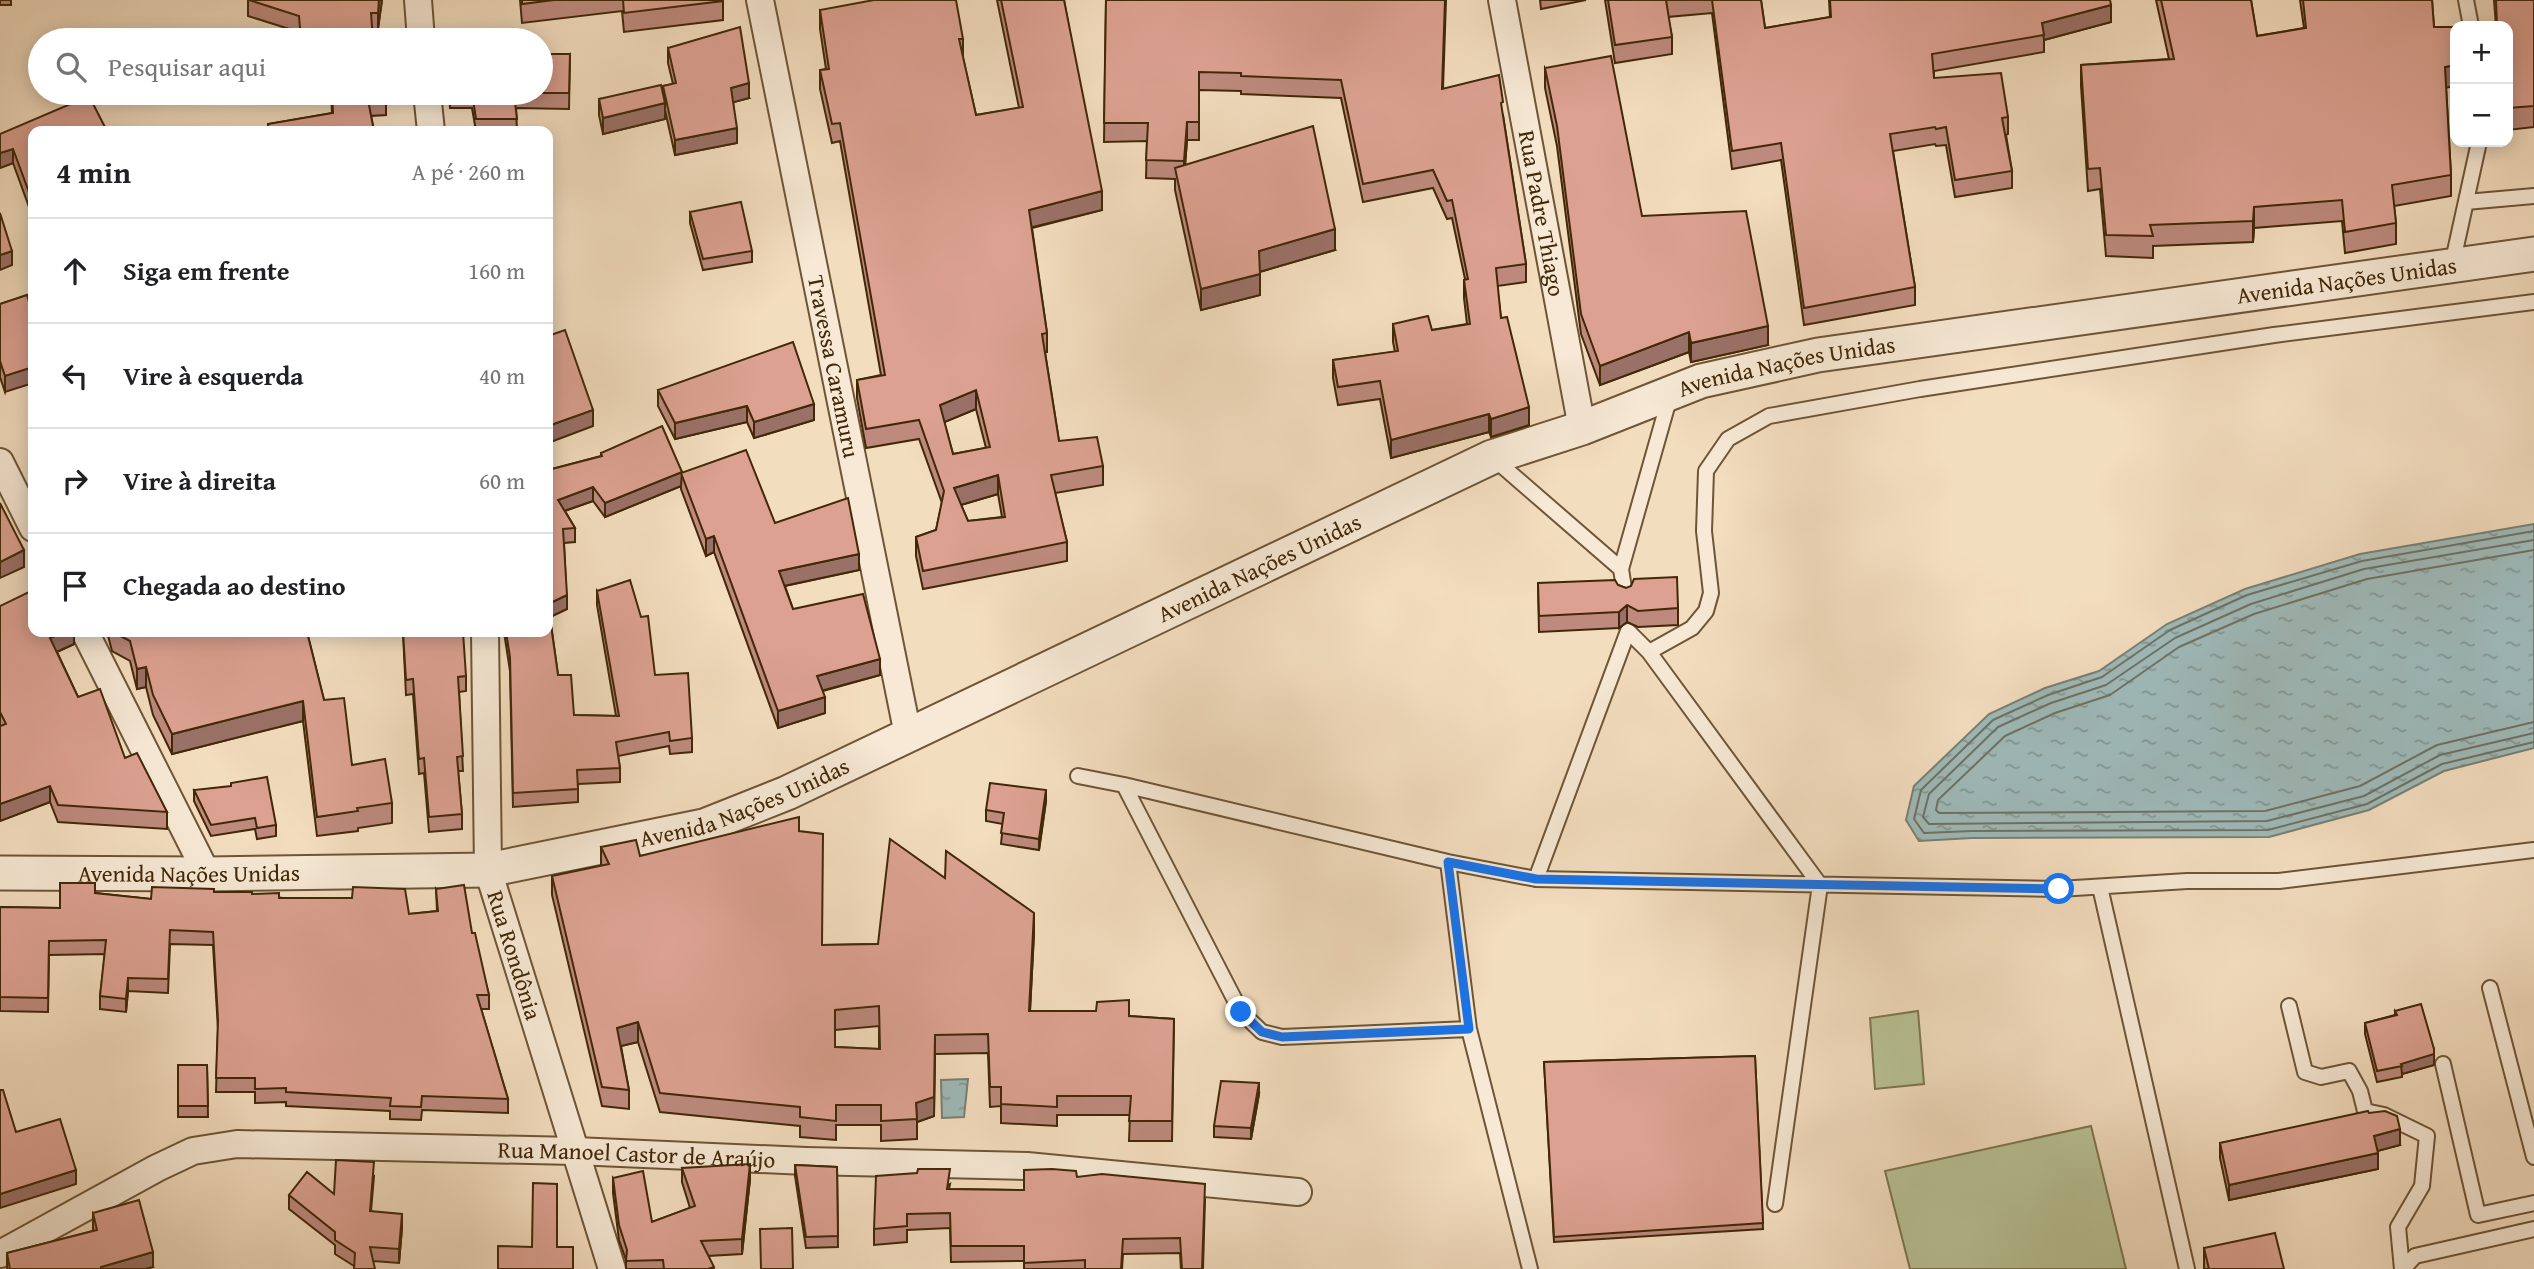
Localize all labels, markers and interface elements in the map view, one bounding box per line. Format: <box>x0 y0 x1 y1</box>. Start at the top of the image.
map controls <box>2450 21 2513 147</box>
button: + <box>2450 21 2513 84</box>
search box <box>28 28 553 105</box>
text: Pesquisar aqui <box>108 47 266 86</box>
icon: search <box>52 48 90 86</box>
button: − <box>2450 84 2513 147</box>
street label: Rua Padre Thiago <box>1511 127 1574 299</box>
text: 4 min <box>56 150 131 194</box>
text: A pé · 260 m <box>412 155 525 188</box>
street label: Avenida Nações Unidas <box>2234 248 2459 312</box>
text: Siga em frente <box>123 251 290 290</box>
icon: ahead <box>56 252 94 290</box>
text: 160 m <box>468 254 525 287</box>
street label: Travessa Caramuru <box>800 272 869 461</box>
street label: Avenida Nações Unidas <box>1672 327 1897 405</box>
text: Vire à esquerda <box>123 356 304 395</box>
icon: left <box>56 357 94 395</box>
text: 40 m <box>479 359 525 392</box>
text: Vire à direita <box>123 461 276 500</box>
icon: right <box>56 462 94 500</box>
text: 60 m <box>479 464 525 497</box>
street label: Avenida Nações Unidas <box>1152 505 1366 630</box>
text: Chegada ao destino <box>123 566 346 605</box>
icon: arrive <box>56 567 94 605</box>
street label: Avenida Nações Unidas <box>637 749 855 855</box>
street label: Avenida Nações Unidas <box>78 856 300 890</box>
route start <box>2043 873 2074 904</box>
street label: Rua Rondônia <box>479 886 551 1024</box>
route end <box>1225 996 1256 1027</box>
street label: Rua Manoel Castor de Araújo <box>497 1132 776 1176</box>

